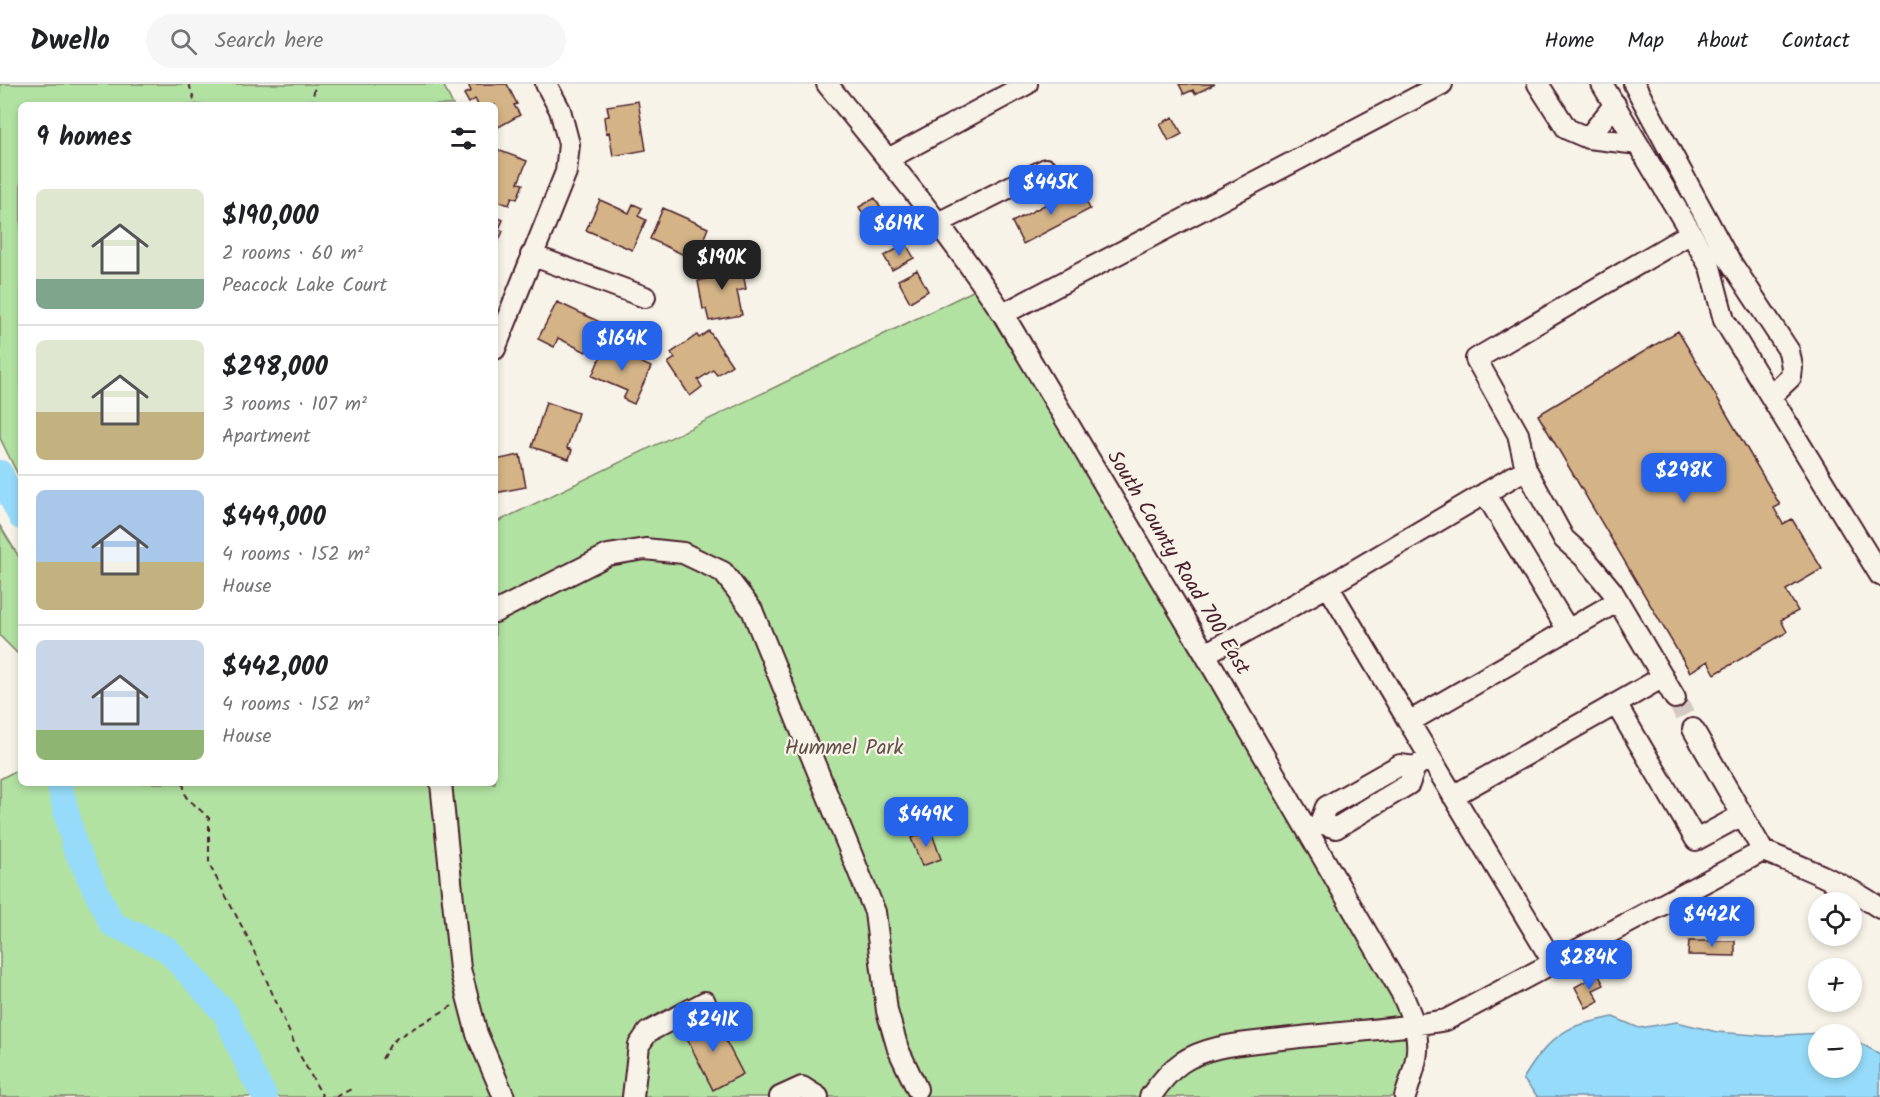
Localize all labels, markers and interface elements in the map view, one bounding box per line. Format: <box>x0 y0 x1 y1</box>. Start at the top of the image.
search box <box>146 14 566 68</box>
text: Dwello <box>30 19 110 64</box>
text: Search here <box>215 24 323 59</box>
icon: search <box>167 25 200 58</box>
text: Home <box>1545 25 1594 58</box>
text: Map <box>1627 25 1664 58</box>
text: About <box>1697 25 1748 58</box>
text: Contact <box>1781 25 1850 58</box>
text: 9 homes <box>36 117 132 159</box>
icon: filters <box>447 122 480 155</box>
pin: $445K <box>1009 165 1093 216</box>
text: $445K <box>1023 168 1079 200</box>
text: $190,000 <box>222 196 319 238</box>
pin: $619K <box>857 206 941 257</box>
text: $619K <box>874 209 924 241</box>
icon: home <box>84 213 156 285</box>
text: 2 rooms · 60 m² <box>222 238 363 270</box>
pin: $190K <box>680 240 764 291</box>
text: $190K <box>697 243 747 275</box>
text: Peacock Lake Court <box>222 270 387 302</box>
pin: $164K <box>580 321 664 372</box>
text: $164K <box>596 324 648 356</box>
text: $298,000 <box>222 347 328 389</box>
icon: home <box>84 364 156 436</box>
text: 3 rooms · 107 m² <box>222 389 367 421</box>
text: Apartment <box>222 421 311 453</box>
street label: South County Road 700 East <box>1098 444 1259 682</box>
pin: $298K <box>1642 453 1726 504</box>
text: $298K <box>1655 456 1713 488</box>
text: $449,000 <box>222 497 326 539</box>
icon: home <box>84 514 156 586</box>
text: 4 rooms · 152 m² <box>222 539 370 571</box>
text: House <box>222 571 272 603</box>
text: $442,000 <box>222 647 328 689</box>
icon: home <box>84 664 156 736</box>
text: 4 rooms · 152 m² <box>222 689 370 721</box>
text: House <box>222 721 272 753</box>
park label: Hummel Park <box>785 732 903 765</box>
pin: $449K <box>884 797 968 848</box>
text: $449K <box>898 800 954 832</box>
map controls <box>1808 892 1862 1078</box>
button: locate <box>1808 892 1862 946</box>
pin: $442K <box>1670 897 1754 948</box>
text: $442K <box>1683 900 1741 932</box>
pin: $284K <box>1547 940 1631 991</box>
text: $284K <box>1560 943 1618 975</box>
button: + <box>1808 958 1862 1012</box>
pin: $241K <box>671 1002 755 1053</box>
text: $241K <box>687 1005 739 1037</box>
button: − <box>1808 1024 1862 1078</box>

